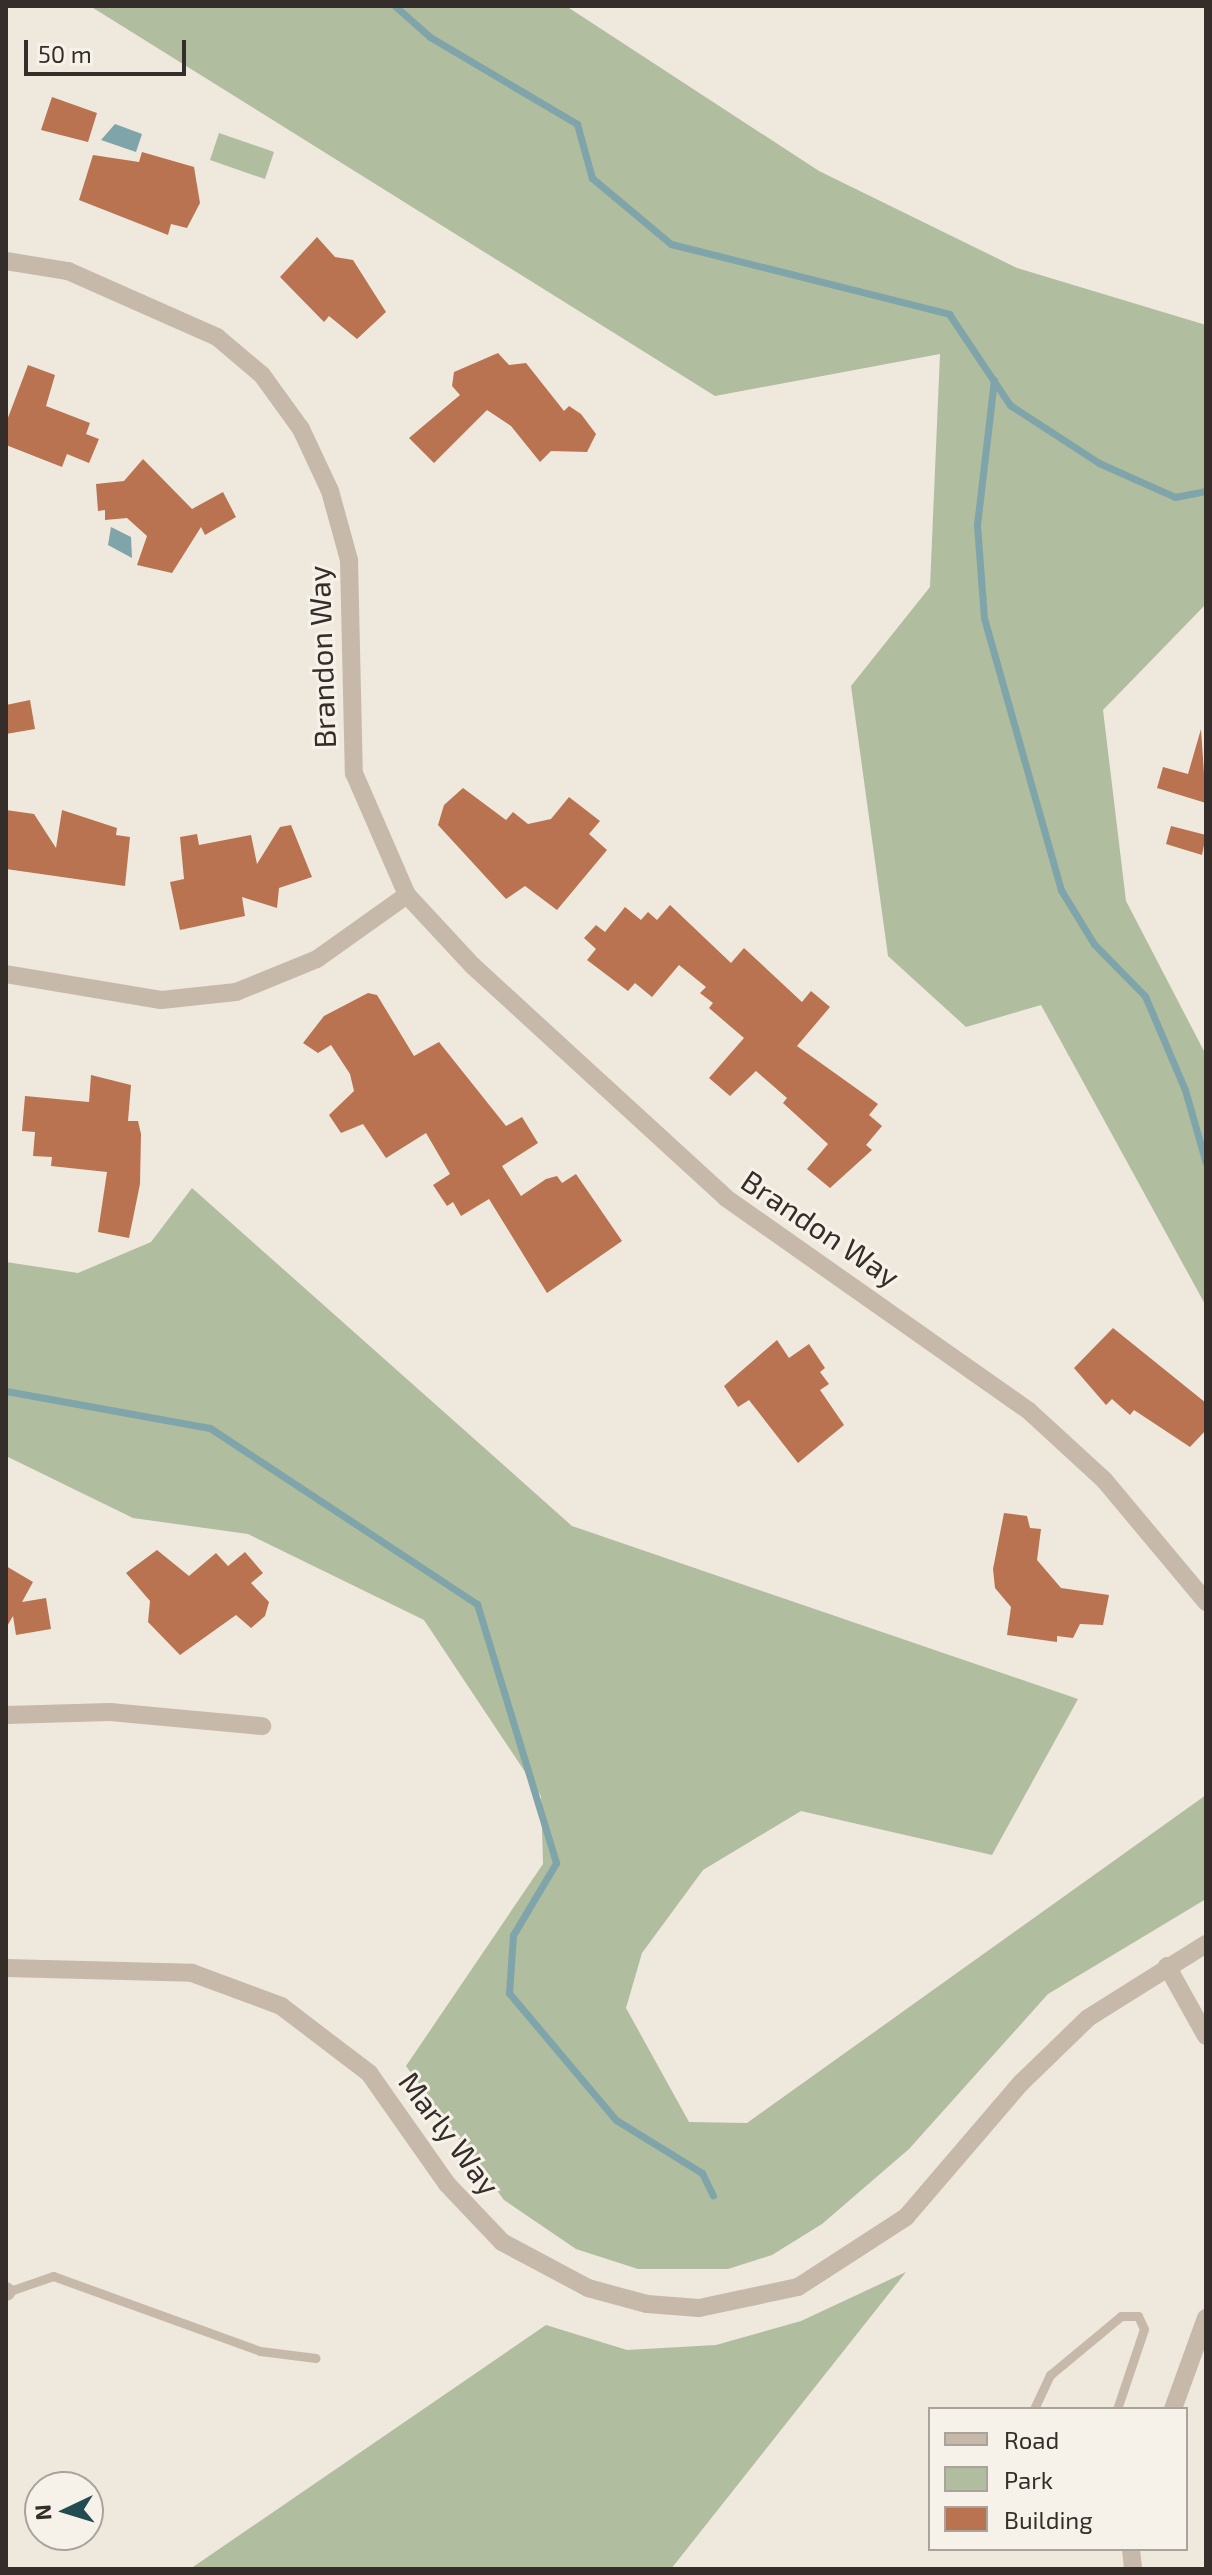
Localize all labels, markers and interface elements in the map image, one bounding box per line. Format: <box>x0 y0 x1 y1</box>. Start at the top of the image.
scale bar <box>28 24 190 74</box>
text: 50 m <box>38 39 92 68</box>
street label: Brandon Way <box>300 565 342 749</box>
street label: Brandon Way <box>735 1162 907 1294</box>
street label: Marly Way <box>392 2064 508 2202</box>
legend <box>928 2407 1188 2551</box>
text: Road <box>1004 2425 1059 2454</box>
text: Park <box>1004 2465 1053 2494</box>
north arrow <box>24 2471 104 2551</box>
text: N <box>29 2504 56 2521</box>
text: Building <box>1004 2505 1093 2534</box>

